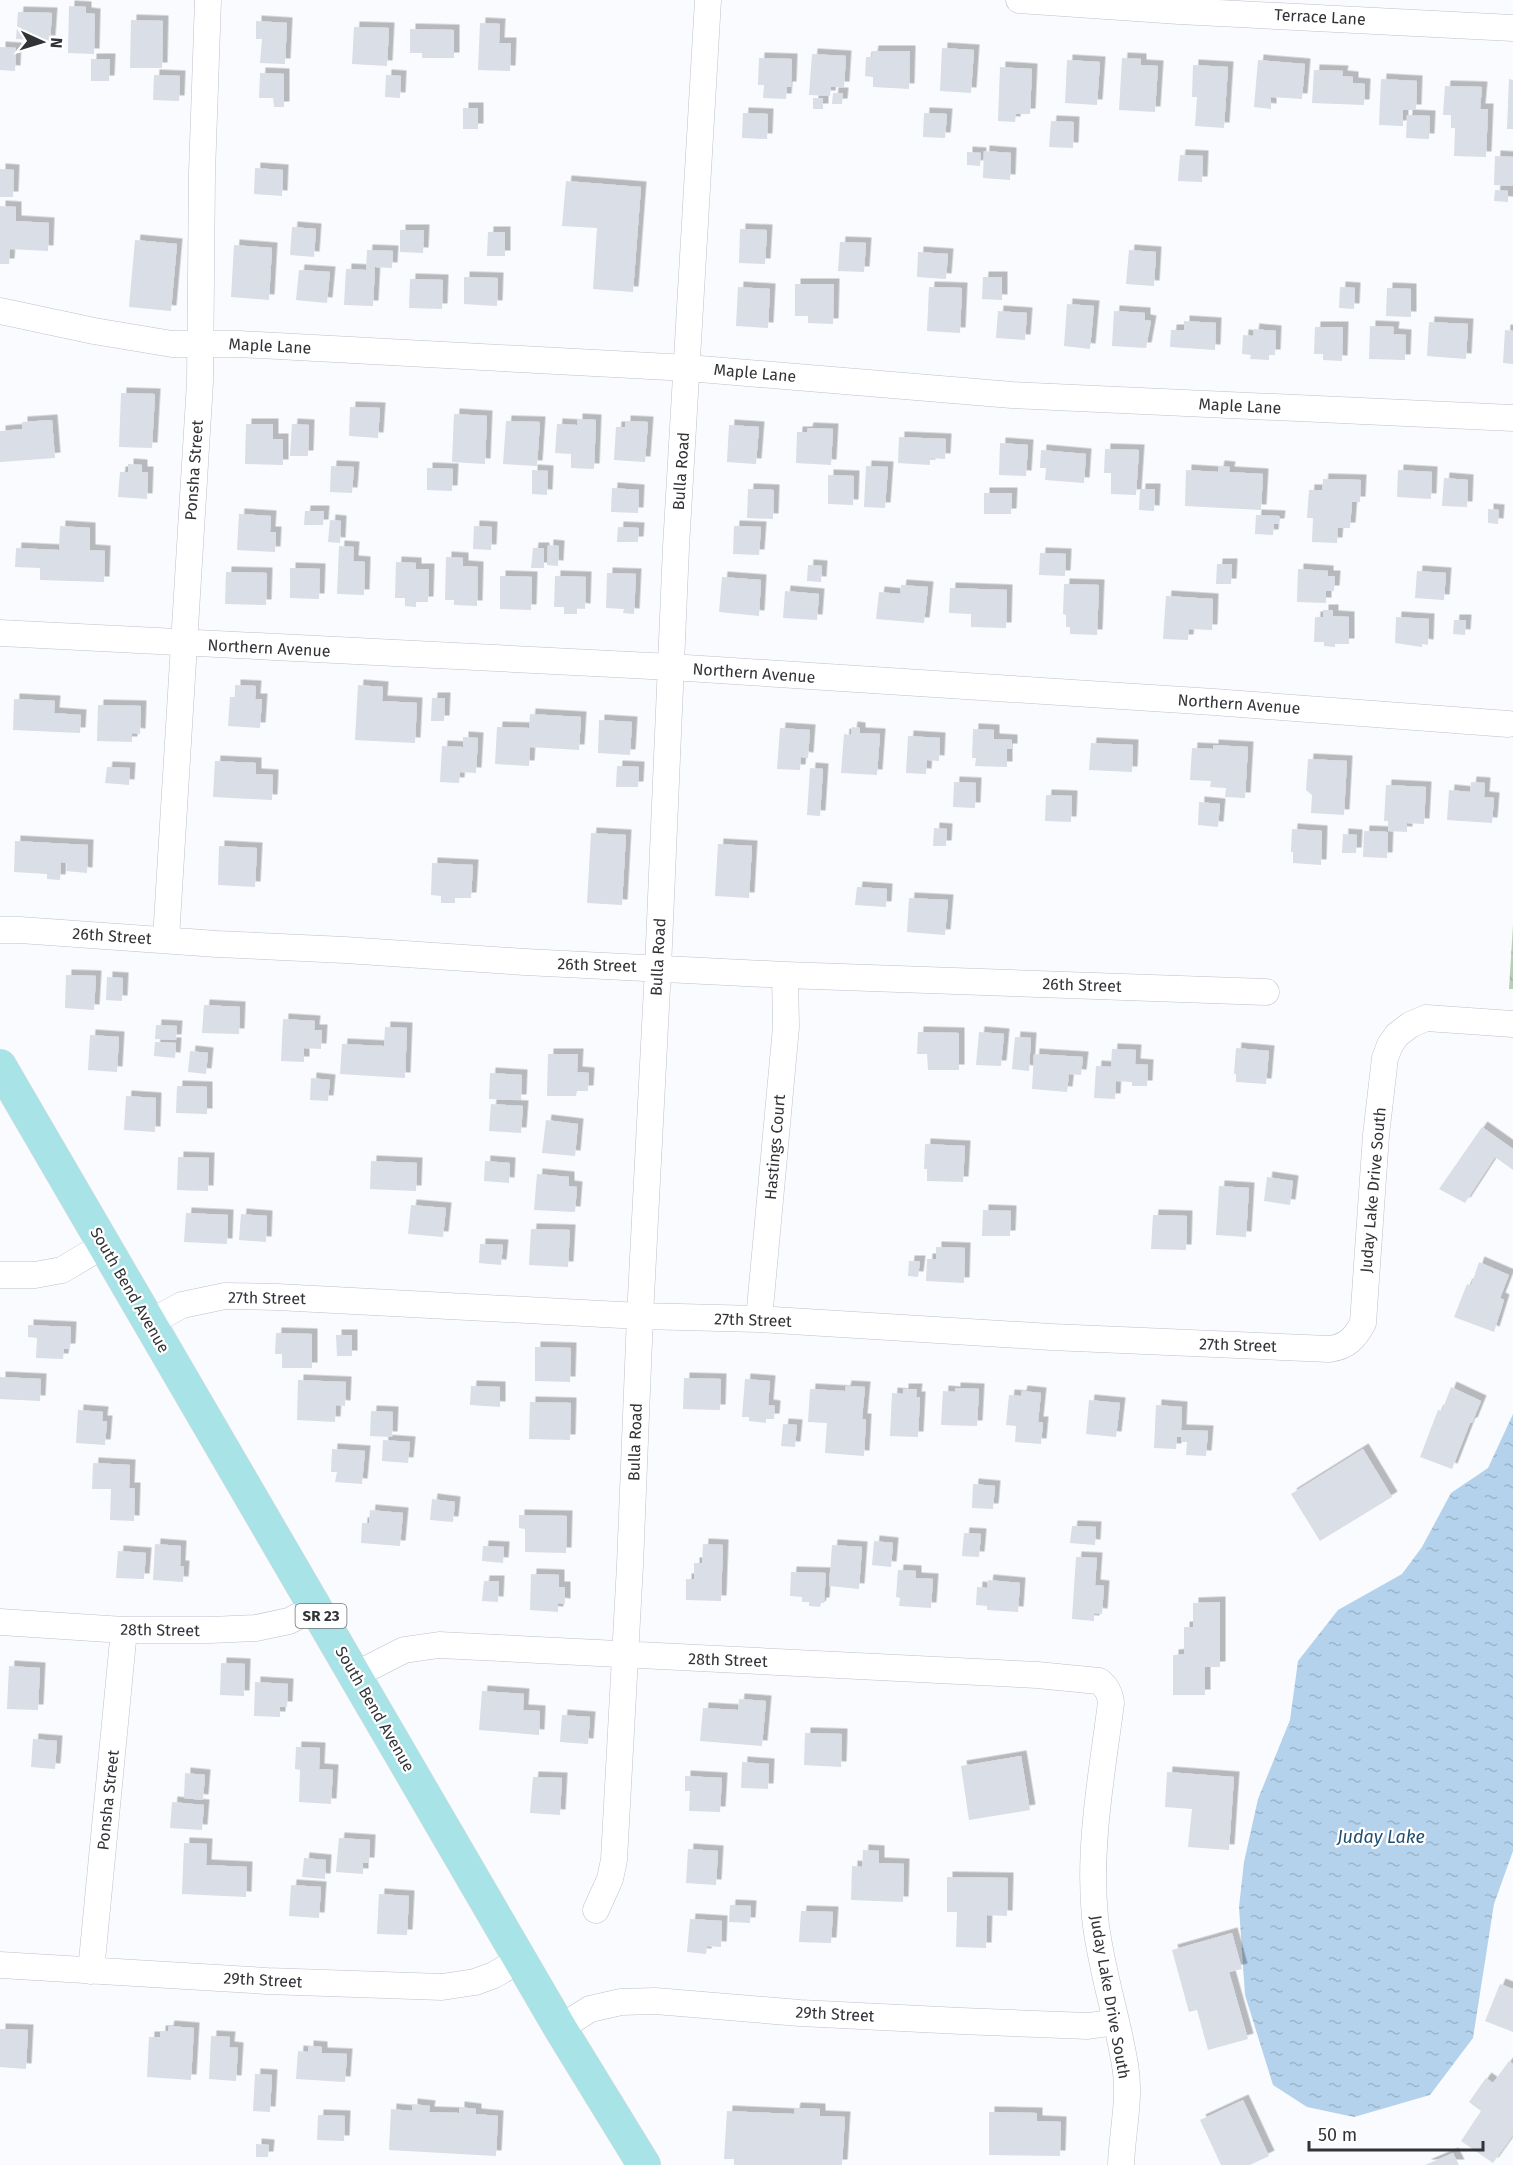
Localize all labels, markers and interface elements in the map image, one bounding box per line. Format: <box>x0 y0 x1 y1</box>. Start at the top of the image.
street label: Terrace Lane <box>1274 5 1366 29</box>
north arrow <box>12 12 72 72</box>
text: N <box>47 37 66 49</box>
street label: Maple Lane <box>228 334 312 358</box>
street label: Maple Lane <box>713 360 797 386</box>
street label: Maple Lane <box>1198 394 1282 418</box>
street label: Ponsha Street <box>181 419 207 521</box>
street label: Bulla Road <box>669 431 693 511</box>
street label: Northern Avenue <box>207 635 331 661</box>
street label: Northern Avenue <box>692 659 816 687</box>
street label: Northern Avenue <box>1177 690 1301 718</box>
street label: Bulla Road <box>646 917 670 997</box>
street label: 26th Street <box>72 924 152 948</box>
street label: 26th Street <box>557 954 637 976</box>
street label: 26th Street <box>1042 974 1122 996</box>
street label: Hastings Court <box>761 1093 789 1200</box>
street label: Juday Lake Drive South <box>1356 1106 1390 1274</box>
street label: South Bend Avenue <box>86 1224 174 1356</box>
street label: 27th Street <box>228 1288 306 1308</box>
street label: 27th Street <box>714 1309 792 1331</box>
street label: 27th Street <box>1199 1334 1277 1356</box>
street label: Bulla Road <box>624 1403 646 1481</box>
road number: SR 23 <box>296 1604 346 1628</box>
street label: 28th Street <box>120 1620 200 1640</box>
street label: South Bend Avenue <box>331 1643 419 1775</box>
street label: 28th Street <box>688 1649 768 1671</box>
street label: Ponsha Street <box>93 1749 123 1851</box>
water label: Juday Lake <box>1336 1826 1425 1848</box>
street label: Juday Lake Drive South <box>1086 1914 1134 2080</box>
street label: 29th Street <box>223 1968 303 1992</box>
street label: 29th Street <box>795 2002 875 2026</box>
scale bar <box>1309 2114 1483 2152</box>
text: 50 m <box>1318 2124 1357 2146</box>

